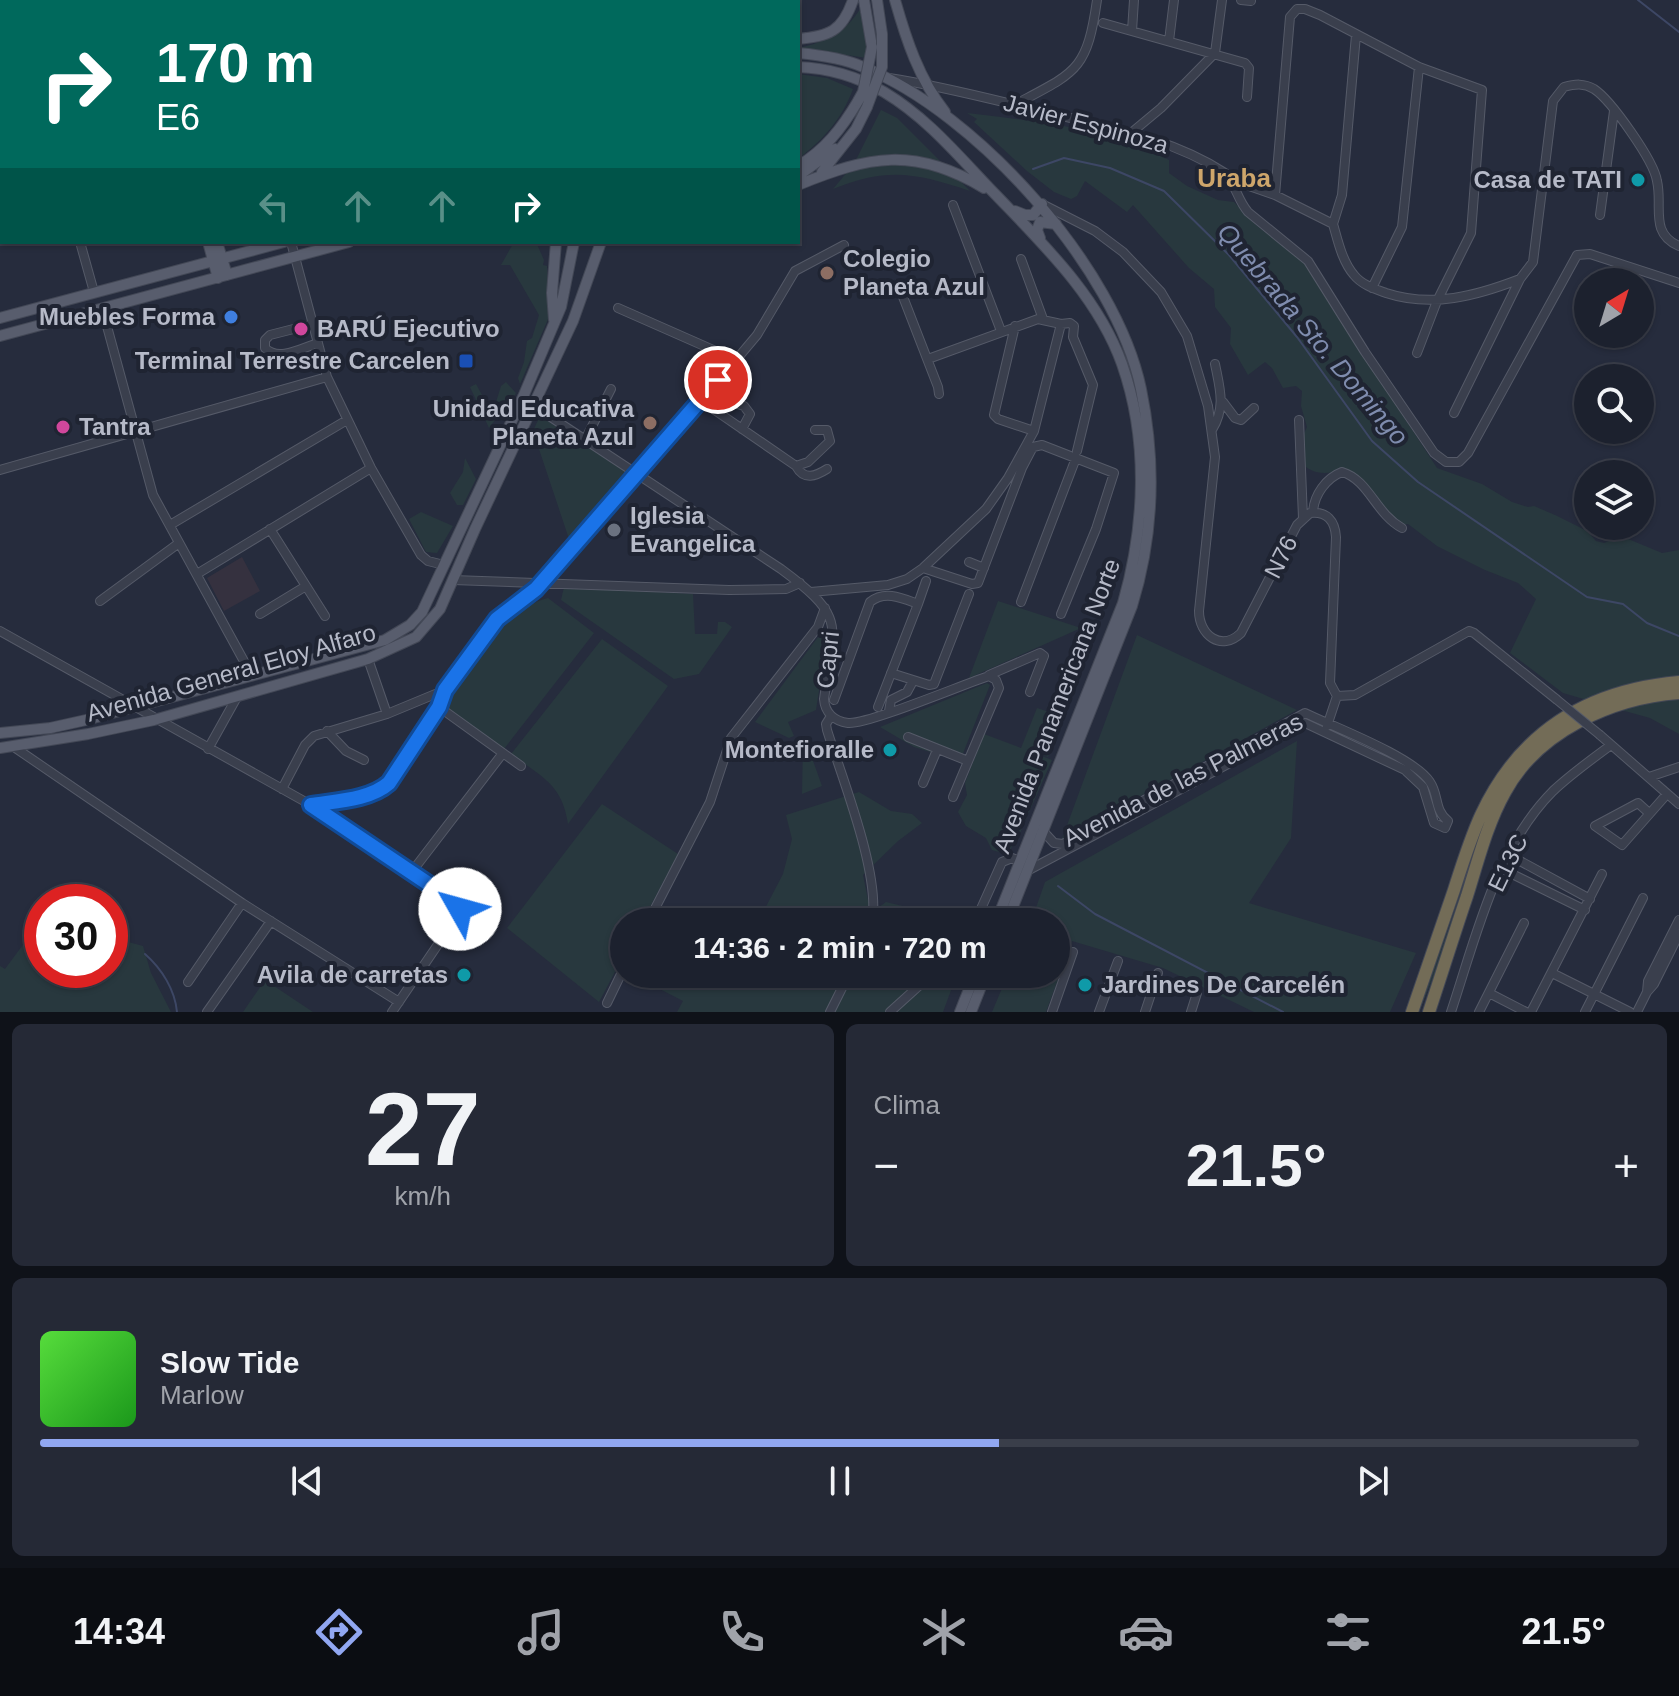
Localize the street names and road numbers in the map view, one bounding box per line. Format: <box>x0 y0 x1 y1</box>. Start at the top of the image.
street label: Javier Espinoza <box>1001 89 1172 159</box>
street label: N76 <box>1259 531 1303 583</box>
street label: Avenida Panamericana Norte <box>988 555 1125 857</box>
street label: Avenida General Eloy Alfaro <box>83 618 379 727</box>
street label: Capri <box>811 630 844 690</box>
street label: Avenida de las Palmeras <box>1059 707 1307 852</box>
street label: E13C <box>1482 830 1533 896</box>

